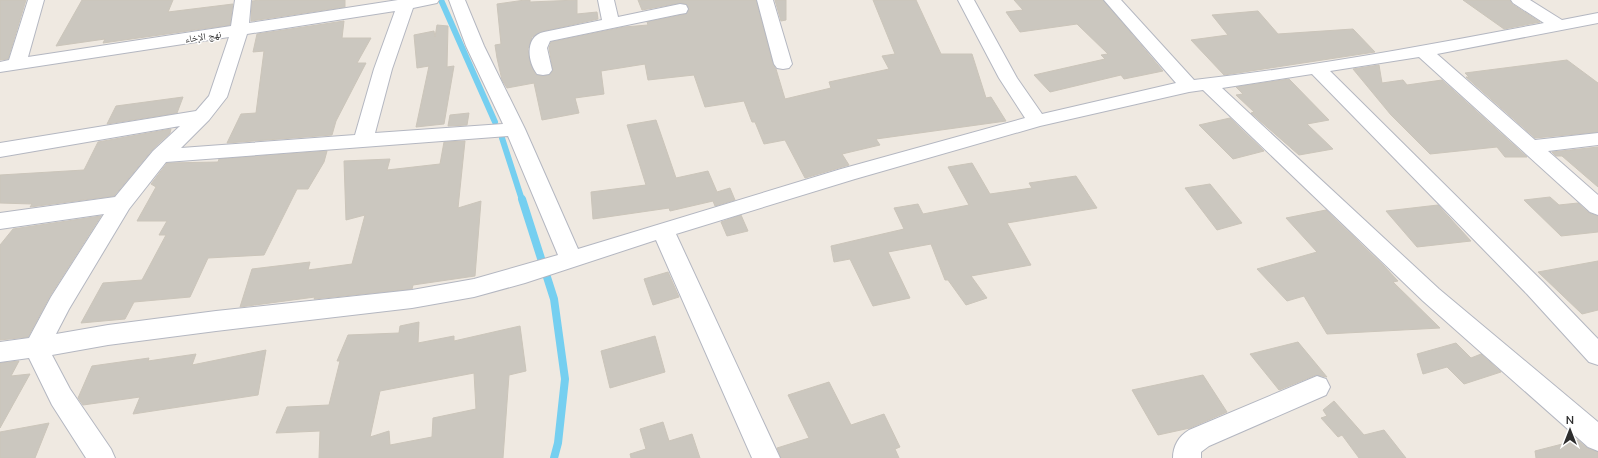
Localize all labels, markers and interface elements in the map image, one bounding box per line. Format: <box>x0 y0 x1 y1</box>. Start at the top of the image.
street label: نهج الإخاء <box>184 27 222 45</box>
north arrow <box>1550 410 1590 450</box>
text: N <box>1566 413 1574 427</box>

